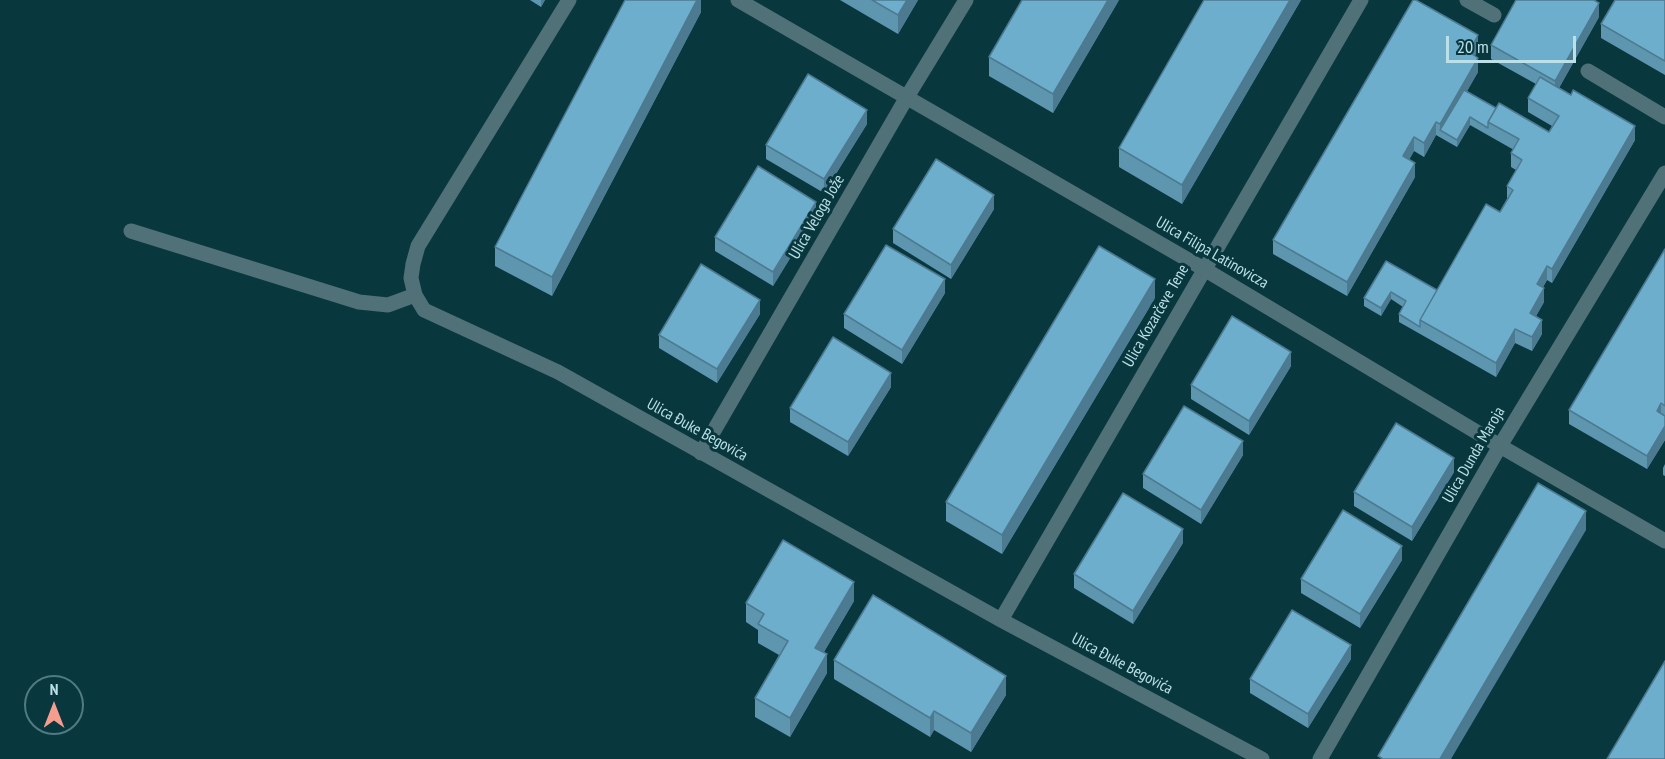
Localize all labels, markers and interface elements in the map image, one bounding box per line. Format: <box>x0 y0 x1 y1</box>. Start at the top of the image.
scale bar <box>1449 24 1580 62</box>
text: 20 m <box>1457 35 1489 58</box>
street label: Ulica Veloga Jože <box>785 171 849 263</box>
street label: Ulica Filipa Latinovicza <box>1152 213 1272 293</box>
street label: Ulica Kozarčeve Tene <box>1119 261 1193 371</box>
street label: Ulica Đuke Begovića <box>643 394 751 466</box>
street label: Ulica Dunda Maroja <box>1439 404 1509 506</box>
street label: Ulica Đuke Begovića <box>1068 629 1176 699</box>
north arrow <box>24 675 84 735</box>
text: N <box>50 679 58 699</box>

